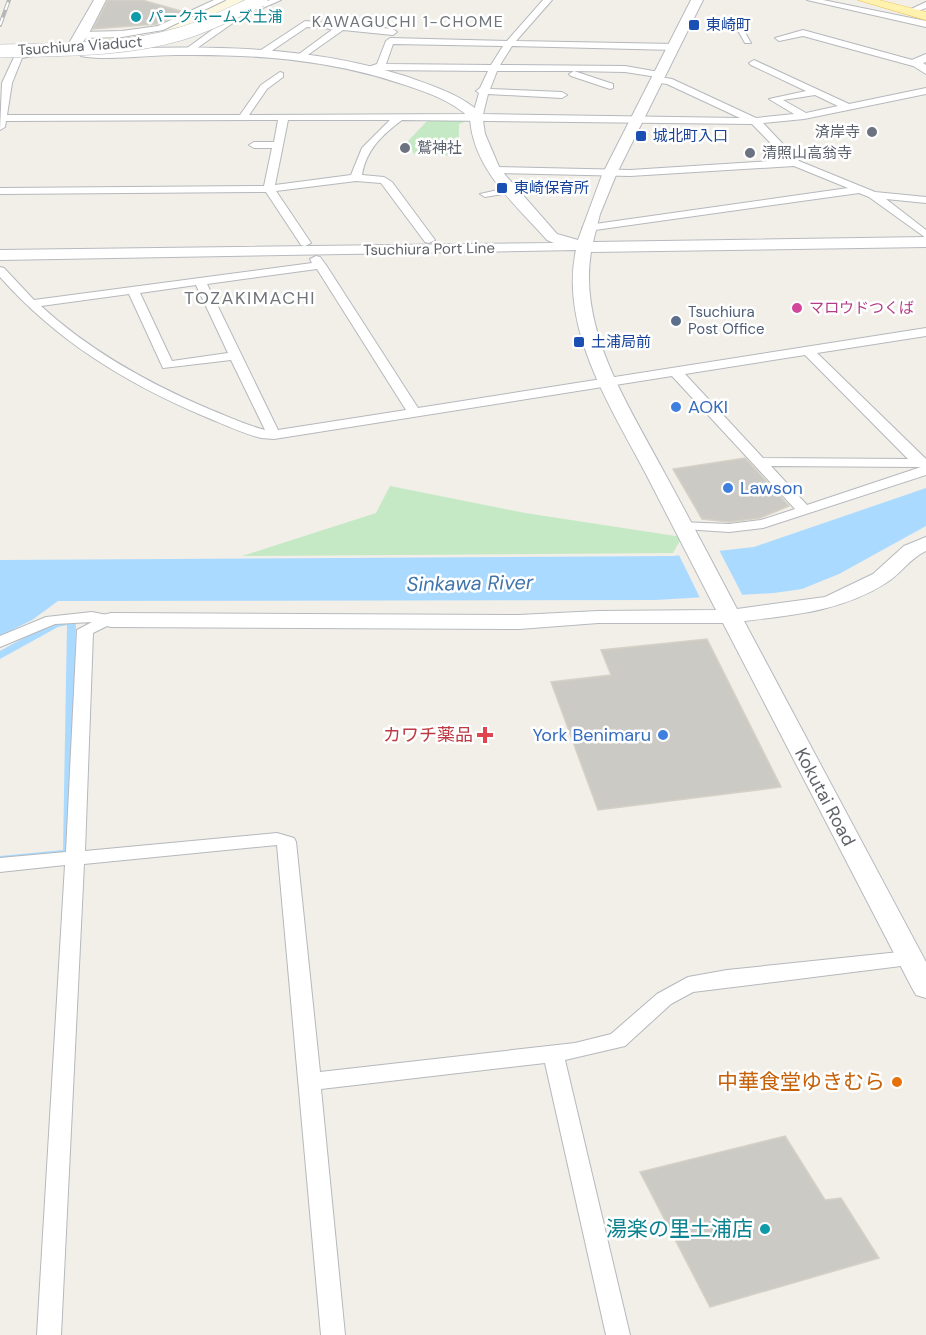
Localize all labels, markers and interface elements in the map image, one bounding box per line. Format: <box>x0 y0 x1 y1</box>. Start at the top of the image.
place label: パークホームズ土浦 <box>148 7 283 27</box>
marker: パークホームズ土浦 <box>129 10 143 24</box>
district label: KAWAGUCHI 1-CHOME <box>312 11 504 32</box>
place label: 東崎町 <box>706 15 751 35</box>
marker: 東崎町 <box>687 18 701 32</box>
street label: Tsuchiura Viaduct <box>17 32 143 60</box>
place label: 済岸寺 <box>815 122 860 142</box>
marker: 済岸寺 <box>865 125 879 139</box>
place label: 城北町入口 <box>653 126 728 146</box>
marker: 城北町入口 <box>634 129 648 143</box>
place label: 鷲神社 <box>417 138 462 158</box>
marker: 鷲神社 <box>398 141 412 155</box>
place label: 清照山高翁寺 <box>762 143 852 163</box>
marker: 清照山高翁寺 <box>743 146 757 160</box>
place label: 東崎保育所 <box>514 178 589 198</box>
marker: 東崎保育所 <box>495 181 509 195</box>
street label: Tsuchiura Port Line <box>363 238 495 260</box>
district label: TOZAKIMACHI <box>184 286 316 310</box>
place label: マロウドつくば <box>809 298 914 318</box>
marker: マロウドつくば <box>790 301 804 315</box>
place label: Tsuchiura Post Office <box>688 302 765 339</box>
marker: Tsuchiura Post Office <box>669 314 683 328</box>
place label: 土浦局前 <box>591 332 651 352</box>
marker: 土浦局前 <box>572 335 586 349</box>
place label: AOKI <box>688 395 728 419</box>
marker: AOKI <box>669 400 683 414</box>
place label: Lawson <box>740 476 803 500</box>
marker: Lawson <box>721 481 735 495</box>
water label: Sinkawa River <box>406 569 534 597</box>
place label: カワチ薬品 <box>383 723 473 747</box>
place label: York Benimaru <box>532 723 651 747</box>
marker: カワチ薬品 <box>478 728 492 742</box>
marker: York Benimaru <box>656 728 670 742</box>
street label: Kokutai Road <box>789 744 861 850</box>
place label: 中華食堂ゆきむら <box>717 1068 885 1096</box>
marker: 中華食堂ゆきむら <box>890 1075 904 1089</box>
place label: 湯楽の里土浦店 <box>606 1215 753 1243</box>
marker: 湯楽の里土浦店 <box>758 1222 772 1236</box>

